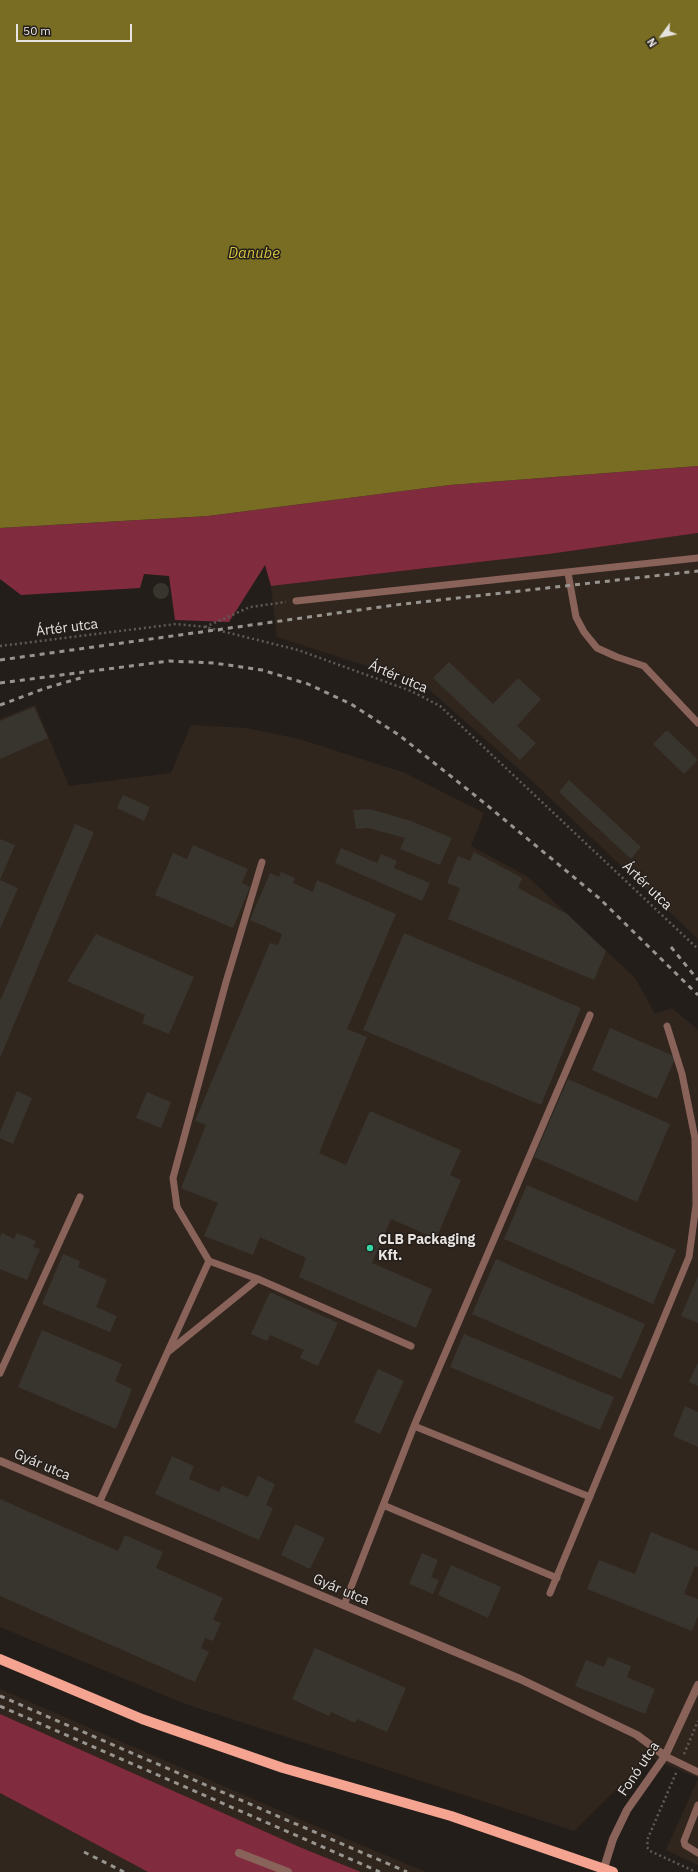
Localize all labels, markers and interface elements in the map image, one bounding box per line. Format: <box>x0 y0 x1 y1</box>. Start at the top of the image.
scale bar <box>18 16 134 42</box>
north arrow <box>642 16 682 56</box>
text: 50 m <box>23 23 51 38</box>
text: N <box>644 35 660 50</box>
water label: Danube <box>228 245 280 263</box>
street label: Ártér utca <box>35 616 99 640</box>
street label: Ártér utca <box>366 657 430 697</box>
street label: Ártér utca <box>619 858 675 914</box>
place label: CLB Packaging Kft. <box>378 1232 475 1264</box>
marker: CLB Packaging Kft. <box>365 1243 375 1253</box>
street label: Gyár utca <box>11 1446 73 1484</box>
street label: Gyár utca <box>310 1571 372 1609</box>
street label: Fonó utca <box>615 1739 663 1799</box>

